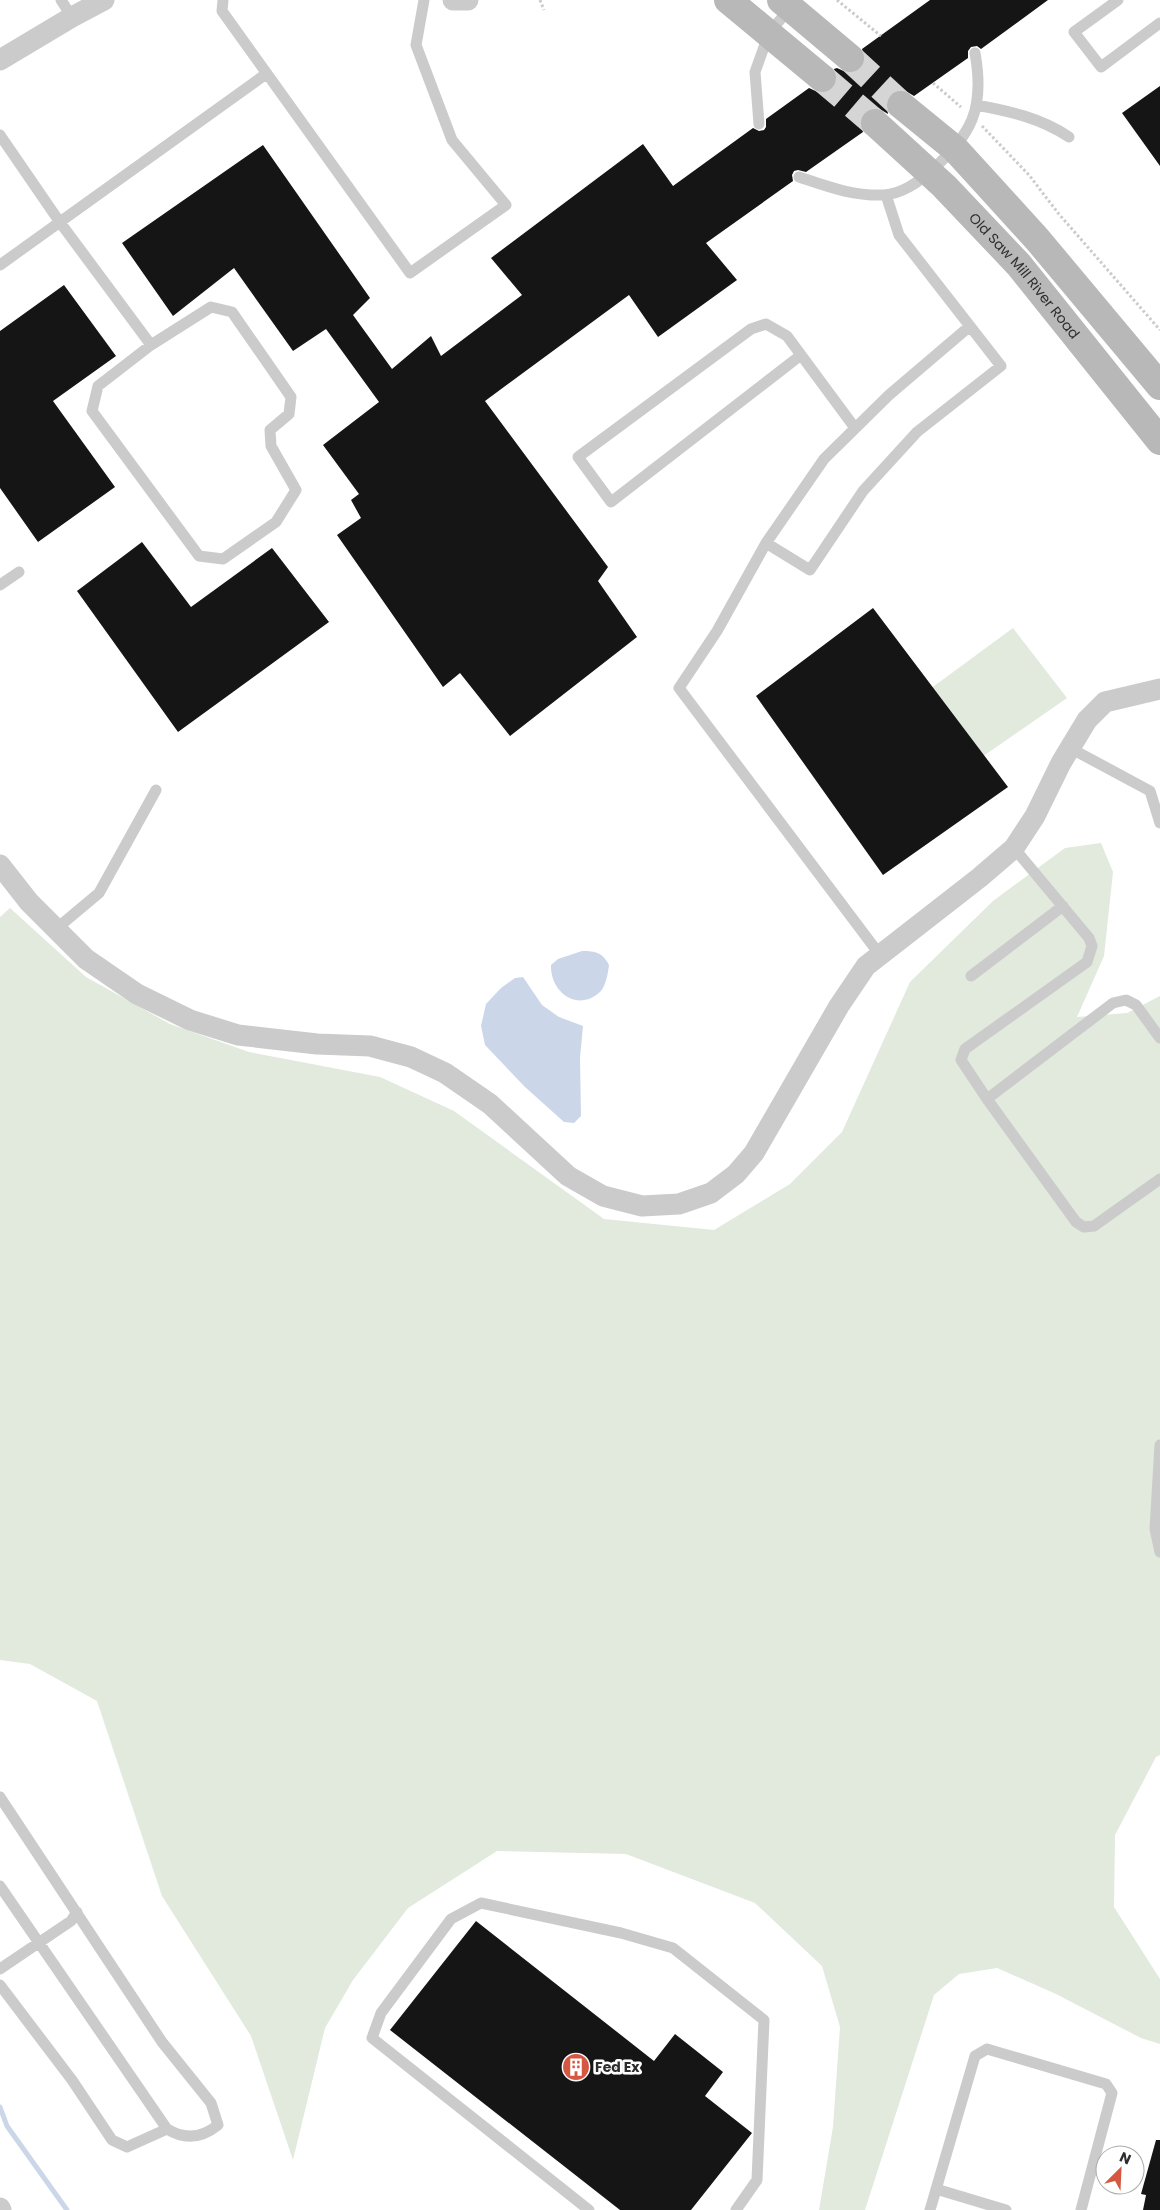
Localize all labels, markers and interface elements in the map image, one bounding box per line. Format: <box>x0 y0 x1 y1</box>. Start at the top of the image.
street label: Old Saw Mill River Road <box>964 208 1084 343</box>
building icon: Fed Ex <box>561 2052 591 2082</box>
place label: Fed Ex <box>595 2057 640 2077</box>
north arrow <box>1095 2145 1145 2195</box>
text: N <box>1116 2147 1134 2169</box>

